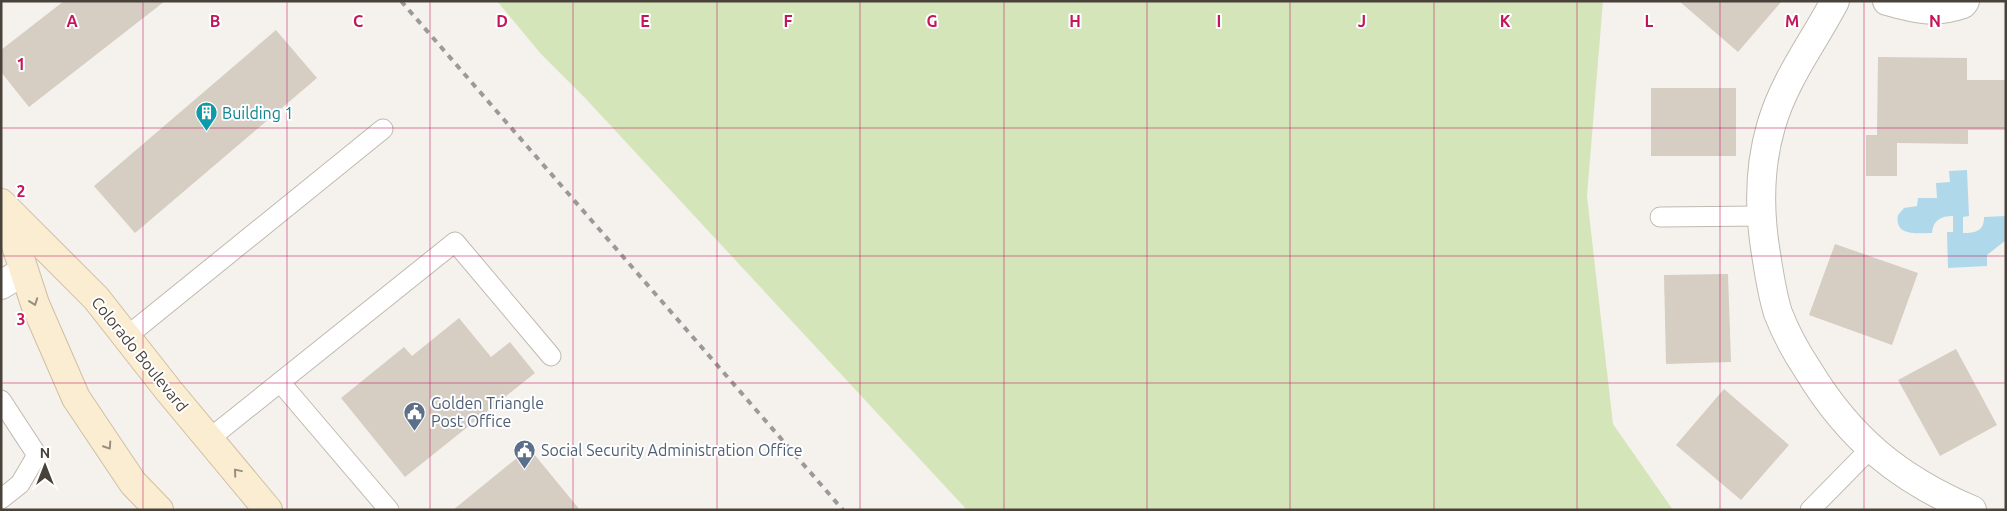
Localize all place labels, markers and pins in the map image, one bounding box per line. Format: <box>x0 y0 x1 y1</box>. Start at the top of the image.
building icon: Building 1 <box>194 101 218 132</box>
place label: Building 1 <box>222 104 294 122</box>
place label: Golden Triangle Post Office <box>431 394 544 430</box>
public building icon: Golden Triangle Post Office <box>403 400 427 431</box>
public building icon: Social Security Administration Office <box>513 438 537 469</box>
place label: Social Security Administration Office <box>541 441 803 459</box>

